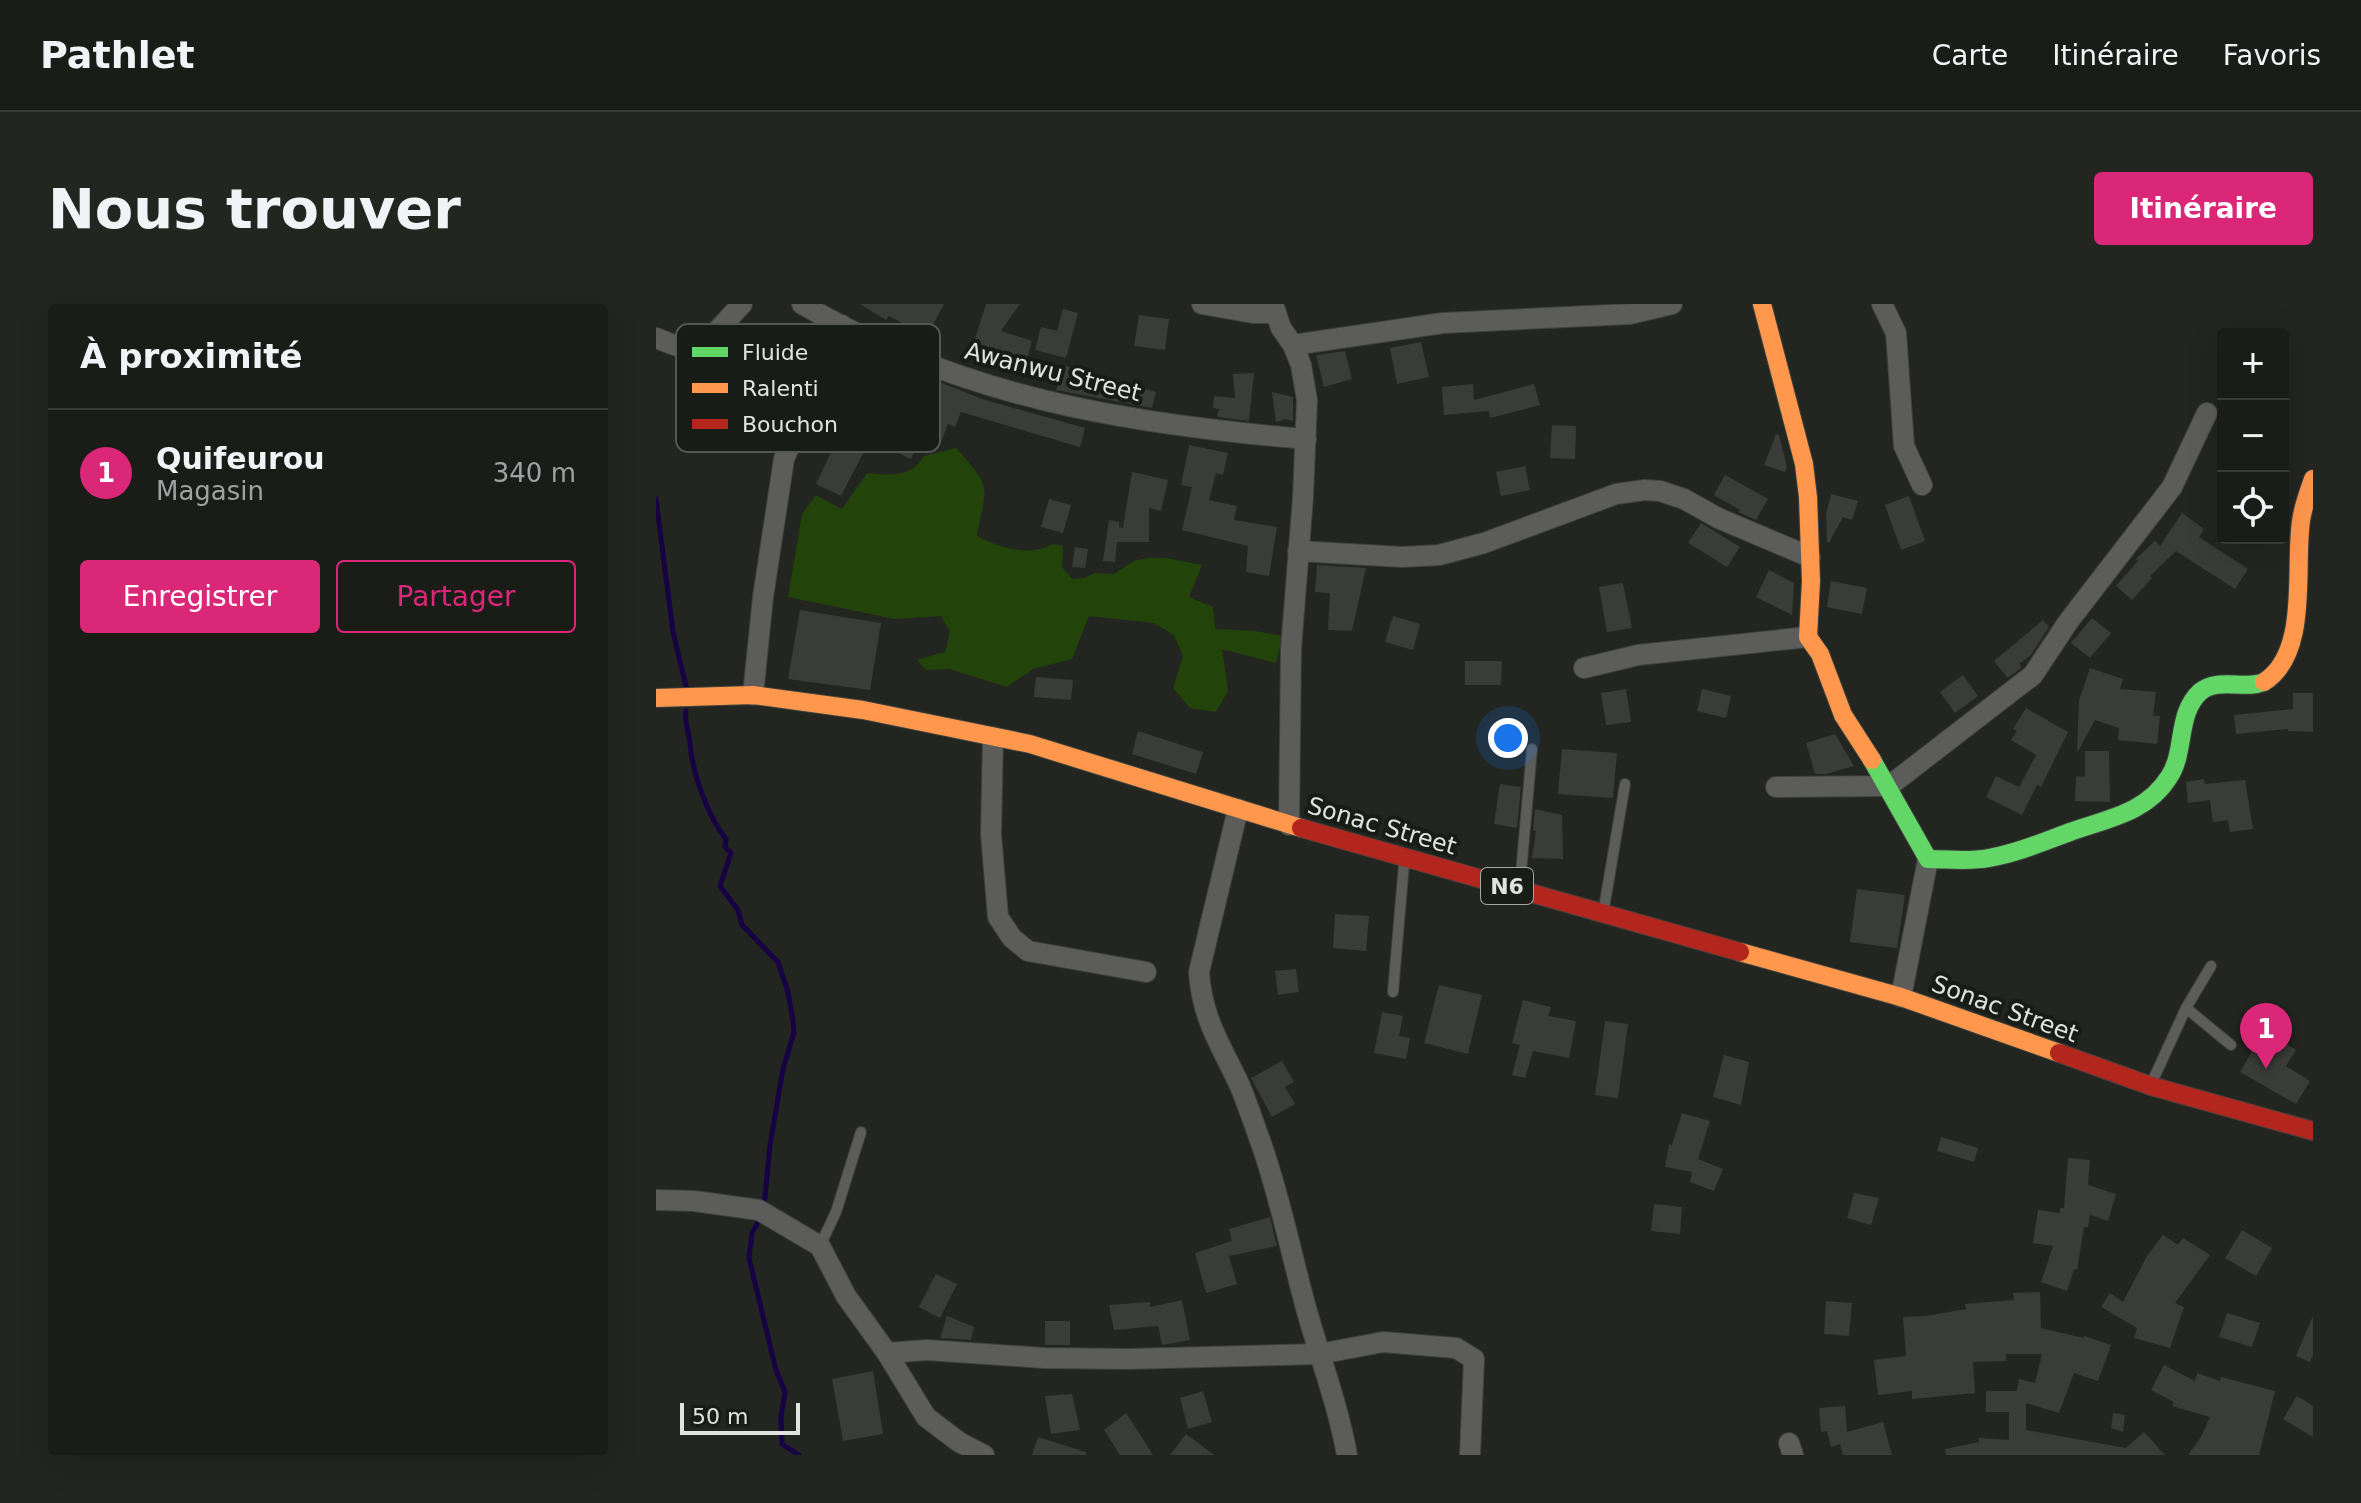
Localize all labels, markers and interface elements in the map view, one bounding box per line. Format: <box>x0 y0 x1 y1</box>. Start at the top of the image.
text: Pathlet <box>40 33 195 77</box>
text: Carte <box>1932 39 2008 72</box>
text: Itinéraire <box>2052 39 2179 72</box>
text: Favoris <box>2223 39 2321 72</box>
button: Itinéraire <box>2094 172 2313 245</box>
text: Nous trouver <box>48 176 461 241</box>
legend <box>676 324 940 452</box>
map controls <box>2217 328 2289 544</box>
button: + <box>2217 328 2289 400</box>
text: À proximité <box>80 336 303 376</box>
street label: Awanwu Street <box>962 337 1144 407</box>
text: Fluide <box>742 340 808 365</box>
text: Ralenti <box>742 376 819 401</box>
button: − <box>2217 400 2289 472</box>
text: Bouchon <box>742 412 838 437</box>
text: Quifeurou <box>156 441 325 476</box>
text: 1 <box>97 458 115 488</box>
text: 340 m <box>493 458 576 488</box>
button: locate <box>2217 472 2289 544</box>
text: Magasin <box>156 476 264 506</box>
button: Enregistrer <box>80 560 320 633</box>
button: Partager <box>336 560 576 633</box>
your location <box>1488 718 1528 758</box>
street label: Sonac Street <box>1304 791 1460 861</box>
road number: N6 <box>1481 868 1533 904</box>
street label: Sonac Street <box>1928 970 2082 1048</box>
pin: 1 <box>2240 1003 2292 1069</box>
scale bar <box>680 1399 800 1435</box>
text: 50 m <box>692 1404 748 1429</box>

